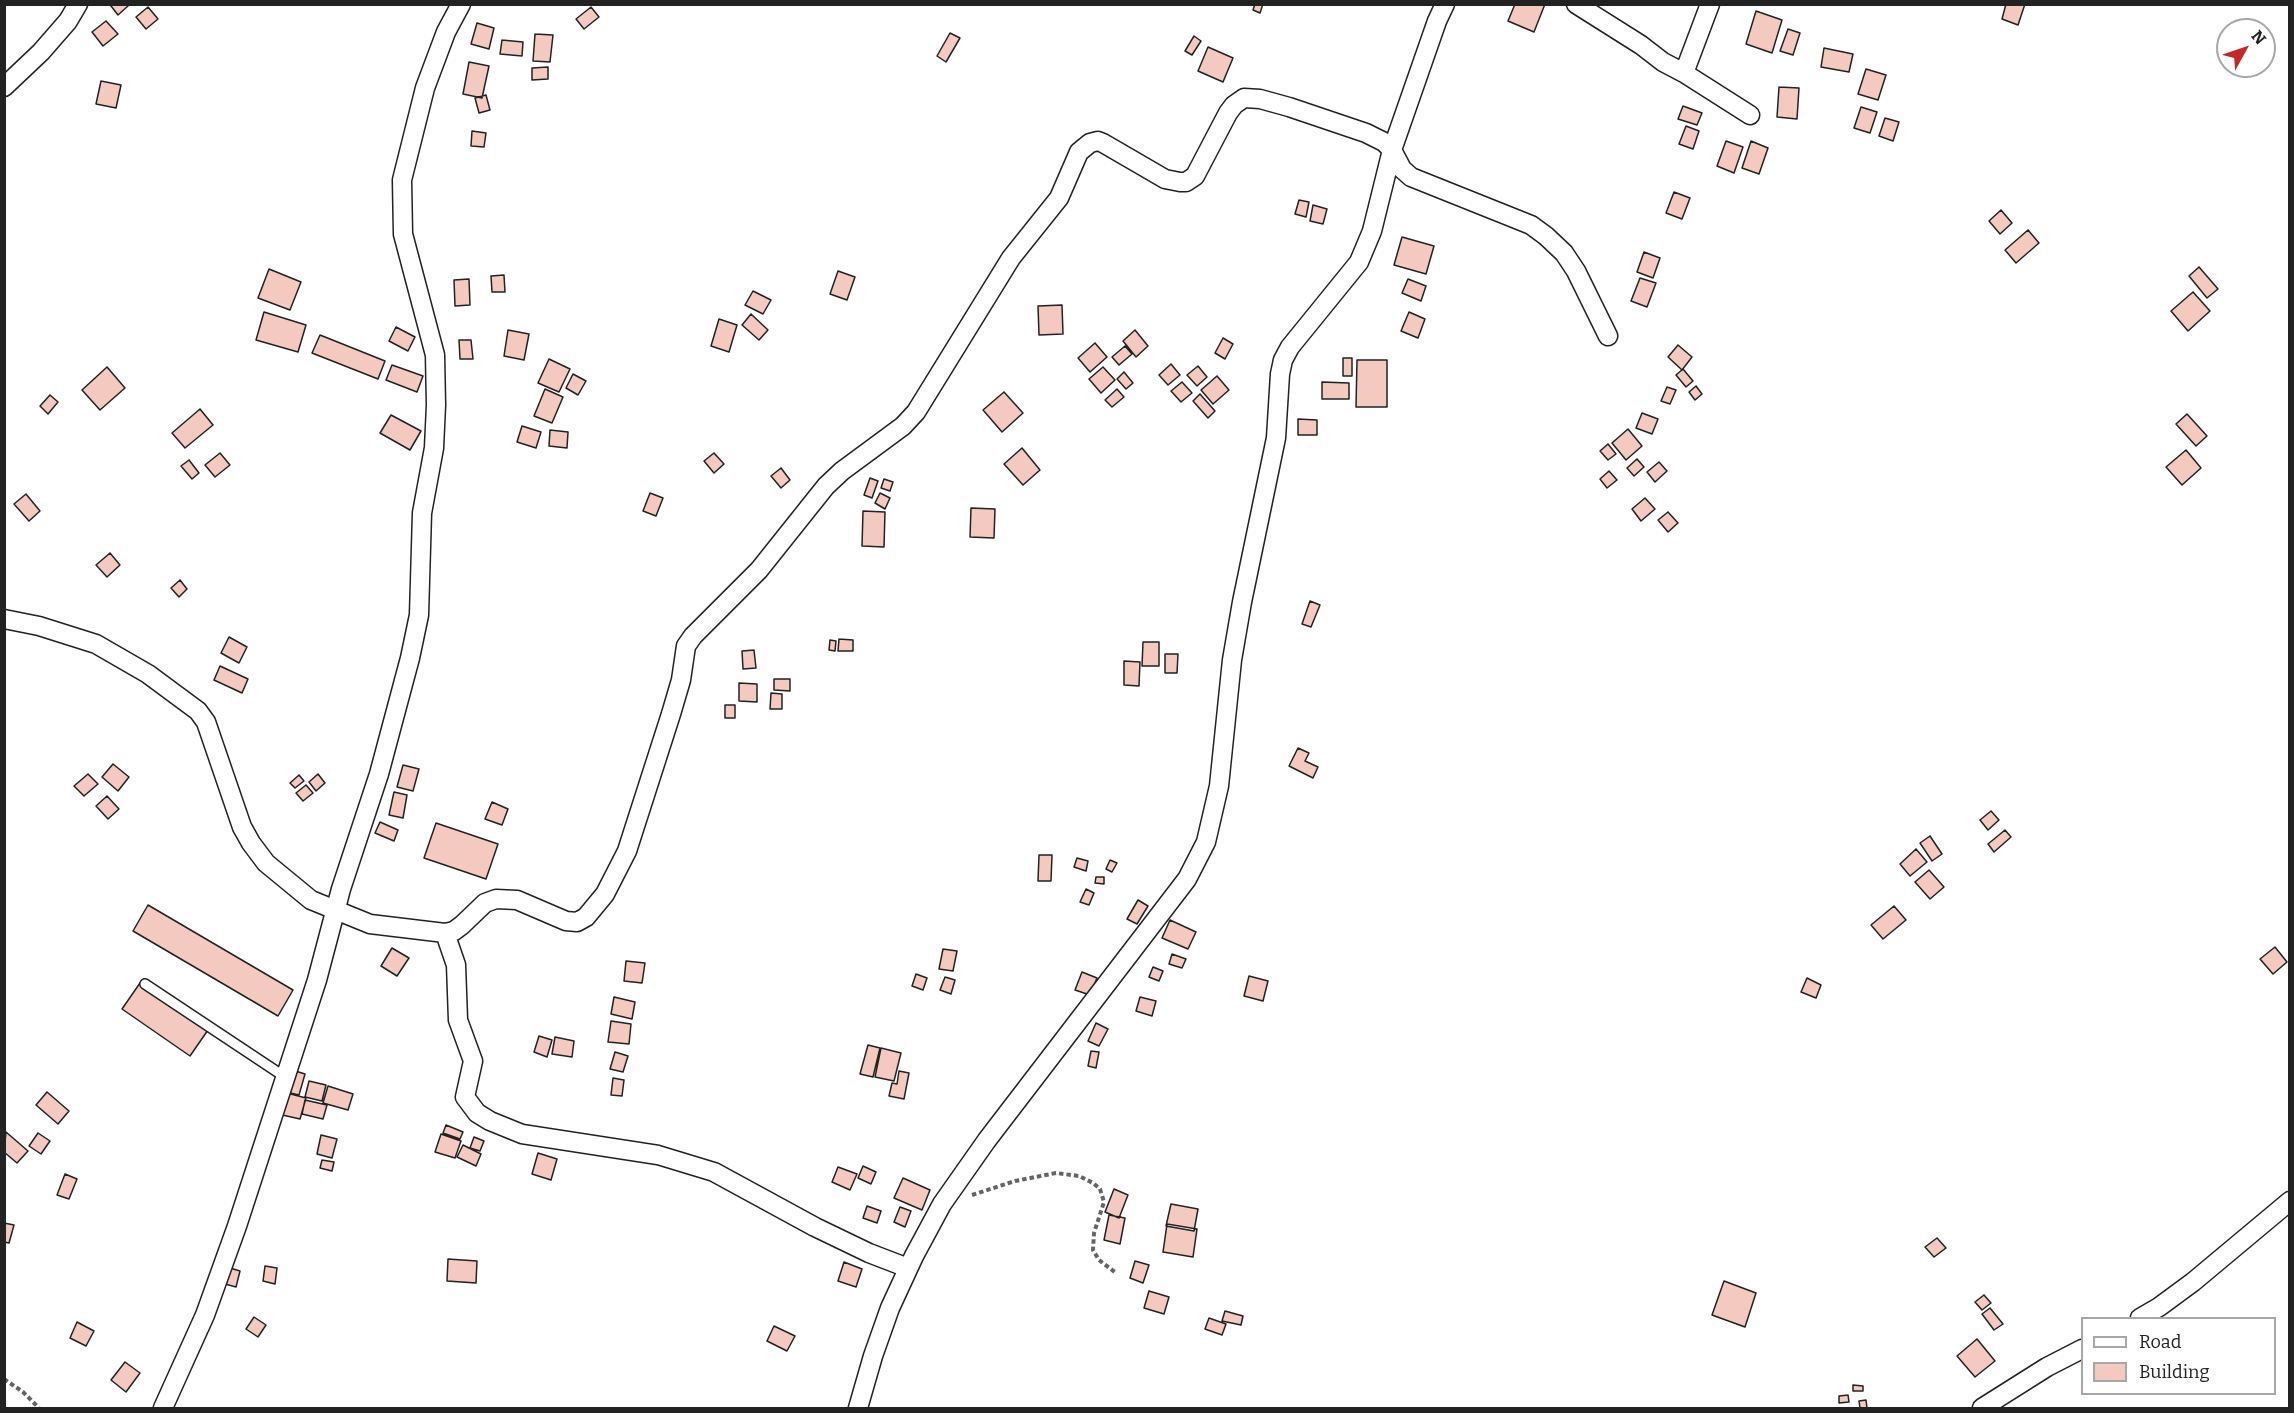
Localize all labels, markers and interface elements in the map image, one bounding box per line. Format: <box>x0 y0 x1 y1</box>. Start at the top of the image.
north arrow <box>2216 18 2276 78</box>
text: N <box>2247 27 2270 48</box>
legend <box>2081 1317 2276 1395</box>
text: Road <box>2139 1331 2181 1353</box>
text: Building <box>2139 1361 2210 1383</box>

